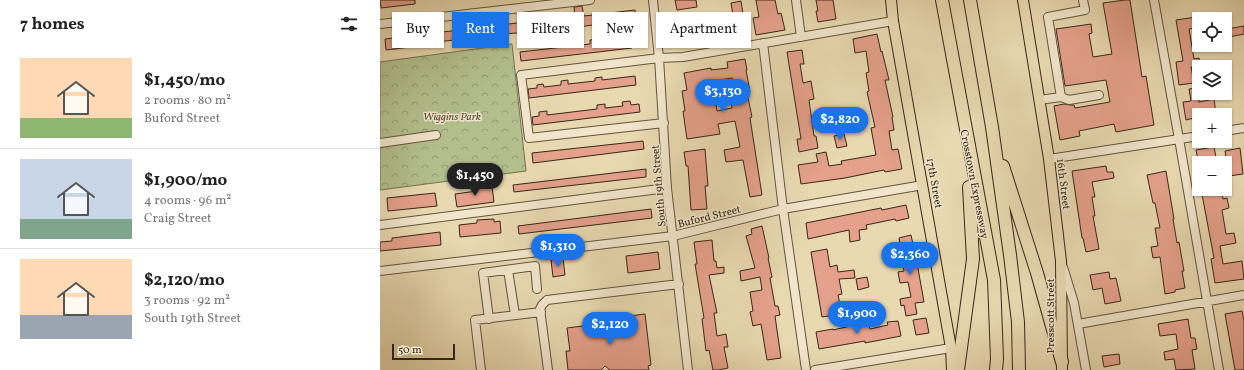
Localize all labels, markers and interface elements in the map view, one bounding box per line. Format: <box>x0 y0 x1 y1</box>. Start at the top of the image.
chip: Buy <box>392 12 444 48</box>
chip: Rent <box>452 12 509 48</box>
chip: Filters <box>517 12 584 48</box>
chip: New <box>592 12 648 48</box>
chip: Apartment <box>656 12 751 48</box>
map controls <box>1192 12 1232 196</box>
button: locate <box>1192 12 1232 52</box>
text: 7 homes <box>20 13 85 36</box>
icon: filters <box>338 13 360 35</box>
button: layers <box>1192 60 1232 100</box>
text: $1,450/mo <box>144 69 225 92</box>
icon: home <box>52 74 100 122</box>
pin: $3,130 <box>690 79 756 113</box>
text: $3,130 <box>704 83 742 101</box>
text: 2 rooms · 80 m² <box>144 92 231 110</box>
pin: $2,820 <box>807 107 873 141</box>
button: + <box>1192 108 1232 148</box>
text: Buford Street <box>144 110 220 128</box>
park label: Wiggins Park <box>423 110 481 125</box>
text: $2,820 <box>820 111 860 129</box>
street label: Crosstown Expressway <box>956 128 991 240</box>
street label: South 19th Street <box>648 144 671 227</box>
button: − <box>1192 156 1232 196</box>
street label: 17th Street <box>922 157 945 210</box>
street label: 16th Street <box>1052 158 1073 211</box>
pin: $1,450 <box>442 163 508 197</box>
text: $1,450 <box>456 167 494 185</box>
text: $1,900/mo <box>144 169 227 192</box>
icon: home <box>52 175 100 223</box>
text: 4 rooms · 96 m² <box>144 192 231 210</box>
street label: Buford Street <box>676 202 743 233</box>
text: Craig Street <box>144 210 212 228</box>
pin: $1,310 <box>525 234 591 268</box>
text: $1,310 <box>540 238 576 256</box>
pin: $2,360 <box>877 242 943 276</box>
text: $2,360 <box>890 246 930 264</box>
text: $2,120/mo <box>144 269 225 292</box>
icon: home <box>52 275 100 323</box>
street label: Presscott Street <box>1044 278 1059 354</box>
text: 3 rooms · 92 m² <box>144 292 230 310</box>
pin: $1,900 <box>824 301 890 335</box>
text: $1,900 <box>837 305 877 323</box>
text: South 19th Street <box>144 310 241 328</box>
pin: $2,120 <box>577 312 643 346</box>
text: $2,120 <box>591 316 629 334</box>
scale bar <box>392 342 455 361</box>
text: 50 m <box>398 343 422 358</box>

